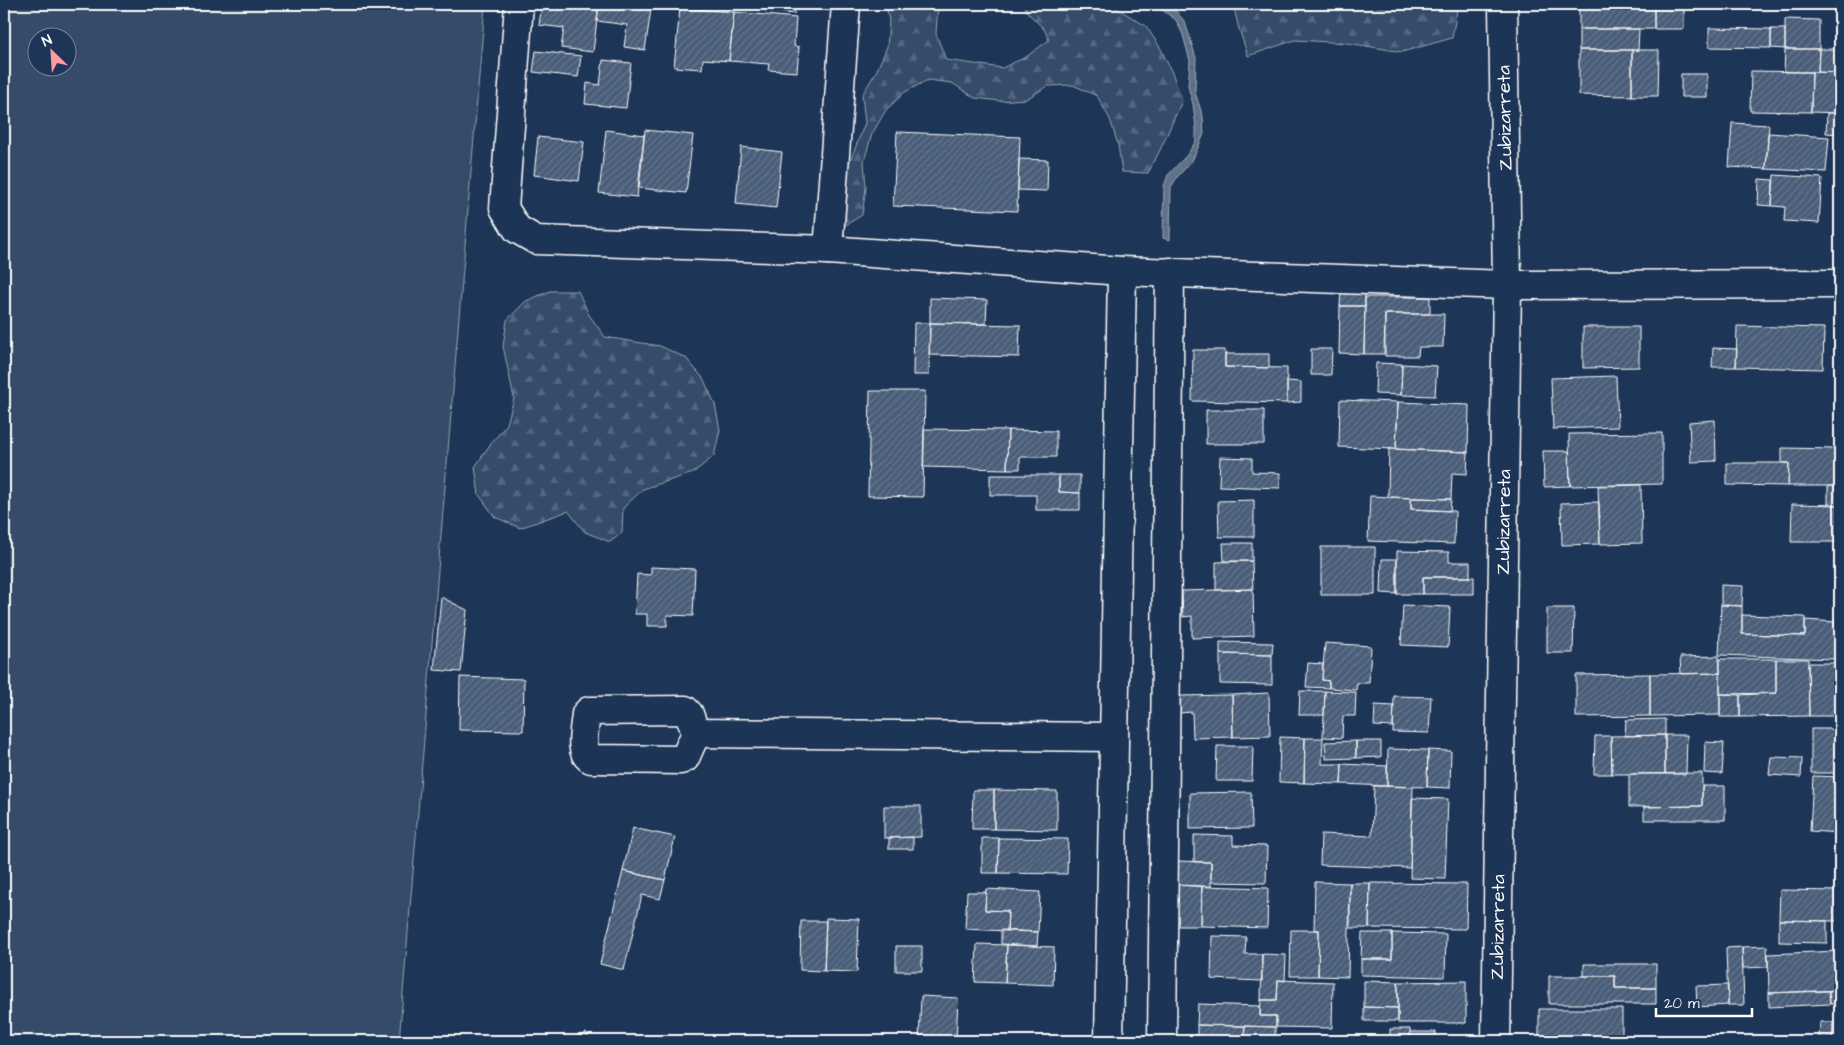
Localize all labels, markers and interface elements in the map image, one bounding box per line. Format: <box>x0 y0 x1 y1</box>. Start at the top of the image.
north arrow <box>28 28 78 78</box>
text: N <box>39 30 55 52</box>
street label: Zubizarreta <box>1491 65 1519 171</box>
street label: Zubizarreta <box>1489 469 1518 575</box>
street label: Zubizarreta <box>1483 874 1512 980</box>
scale bar <box>1656 985 1753 1017</box>
text: 20 m <box>1664 993 1700 1014</box>

